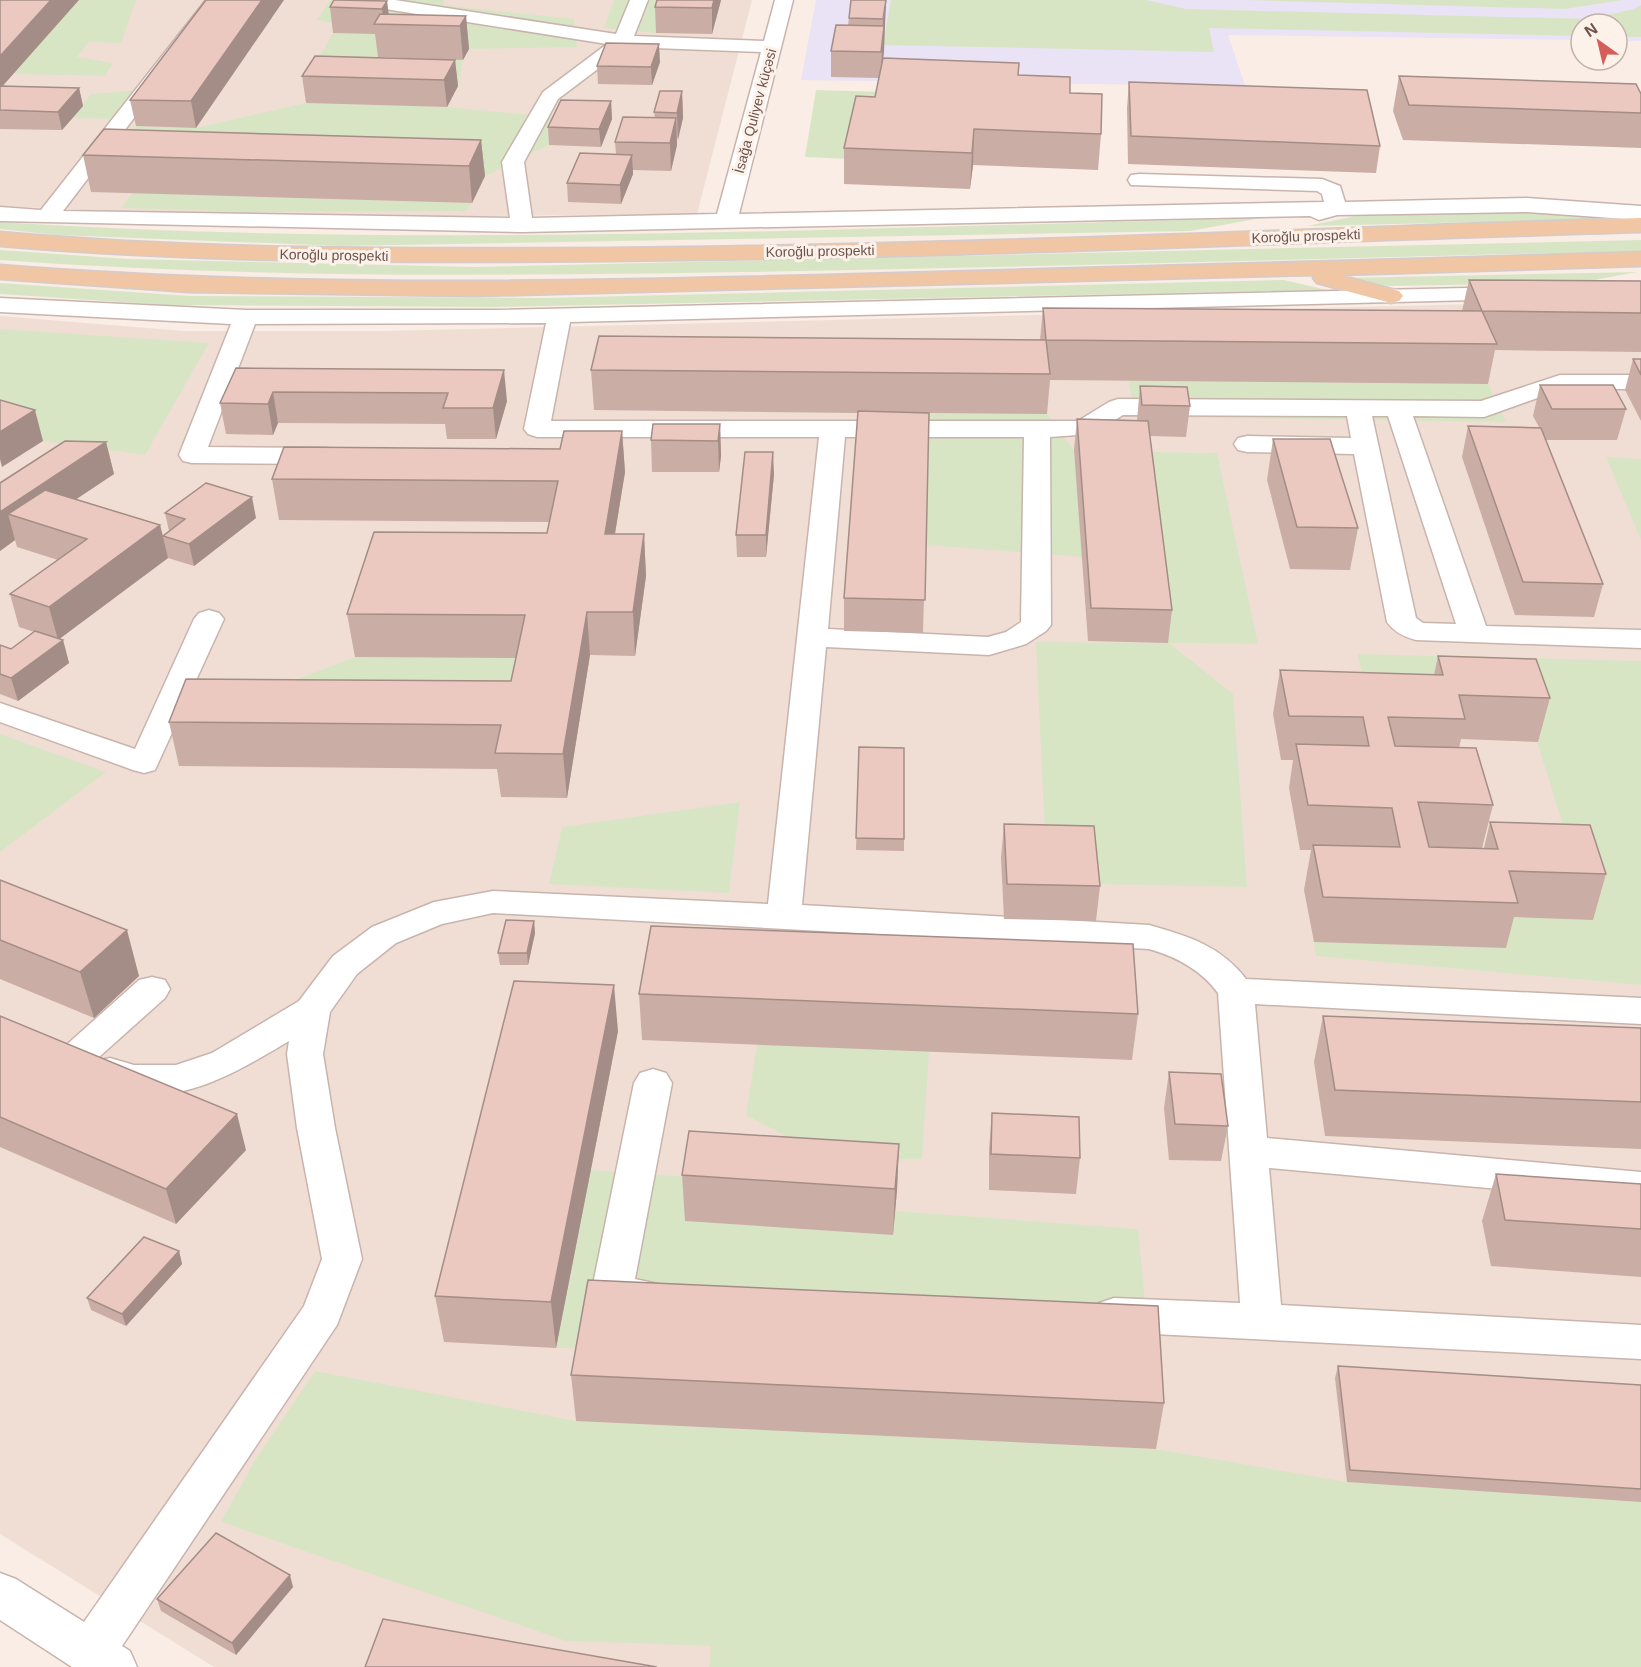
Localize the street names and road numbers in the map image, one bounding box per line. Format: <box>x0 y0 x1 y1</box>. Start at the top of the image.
street label: İsağa Quliyev küçəsi <box>730 47 779 175</box>
street label: Koroğlu prospekti <box>1251 226 1361 246</box>
street label: Koroğlu prospekti <box>765 242 875 260</box>
street label: Koroğlu prospekti <box>279 246 389 264</box>

